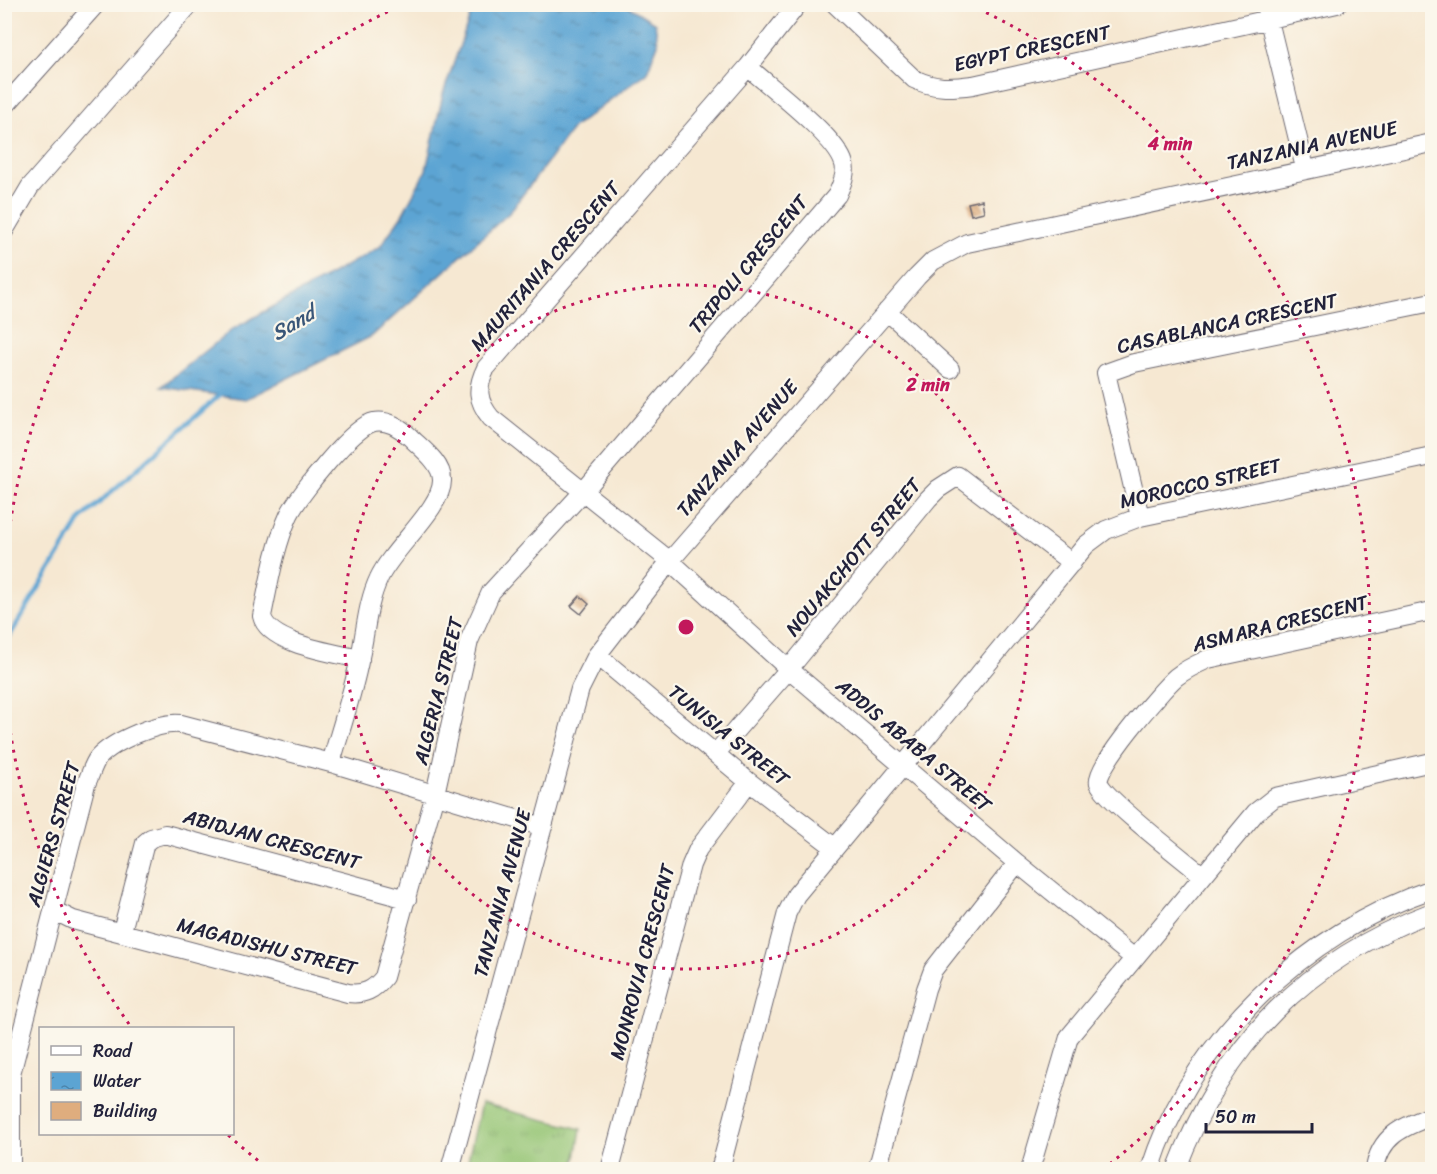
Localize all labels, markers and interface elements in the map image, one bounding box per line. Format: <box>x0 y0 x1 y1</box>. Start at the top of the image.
street label: EGYPT CRESCENT <box>951 14 1115 82</box>
street label: TANZANIA AVENUE <box>1224 110 1402 181</box>
text: 4 min <box>1147 128 1193 160</box>
street label: MAURITANIA CRESCENT <box>461 172 631 360</box>
street label: TRIPOLI CRESCENT <box>679 185 819 342</box>
street label: CASABLANCA CRESCENT <box>1114 283 1342 364</box>
water label: Sand <box>263 292 327 351</box>
text: 2 min <box>905 369 950 401</box>
street label: TANZANIA AVENUE <box>667 370 809 525</box>
street label: MOROCCO STREET <box>1116 448 1285 519</box>
street label: NOUAKCHOTT STREET <box>776 469 932 645</box>
street label: ASMARA CRESCENT <box>1188 584 1373 662</box>
street label: ALGERIA STREET <box>403 612 474 769</box>
centre of rings <box>676 617 696 637</box>
street label: ADDIS ABABA STREET <box>827 669 1000 822</box>
street label: TUNISIA STREET <box>660 675 799 797</box>
street label: ALGIERS STREET <box>16 756 91 912</box>
street label: ABIDJAN CRESCENT <box>178 799 366 880</box>
street label: TANZANIA AVENUE <box>463 803 542 981</box>
street label: MONROVIA CRESCENT <box>600 859 686 1064</box>
street label: MAGADISHU STREET <box>173 907 362 986</box>
legend <box>39 1027 234 1135</box>
text: Road <box>93 1035 133 1067</box>
text: Water <box>93 1065 142 1097</box>
text: Building <box>93 1095 157 1127</box>
scale bar <box>1206 1096 1312 1134</box>
text: 50 m <box>1215 1101 1256 1133</box>

